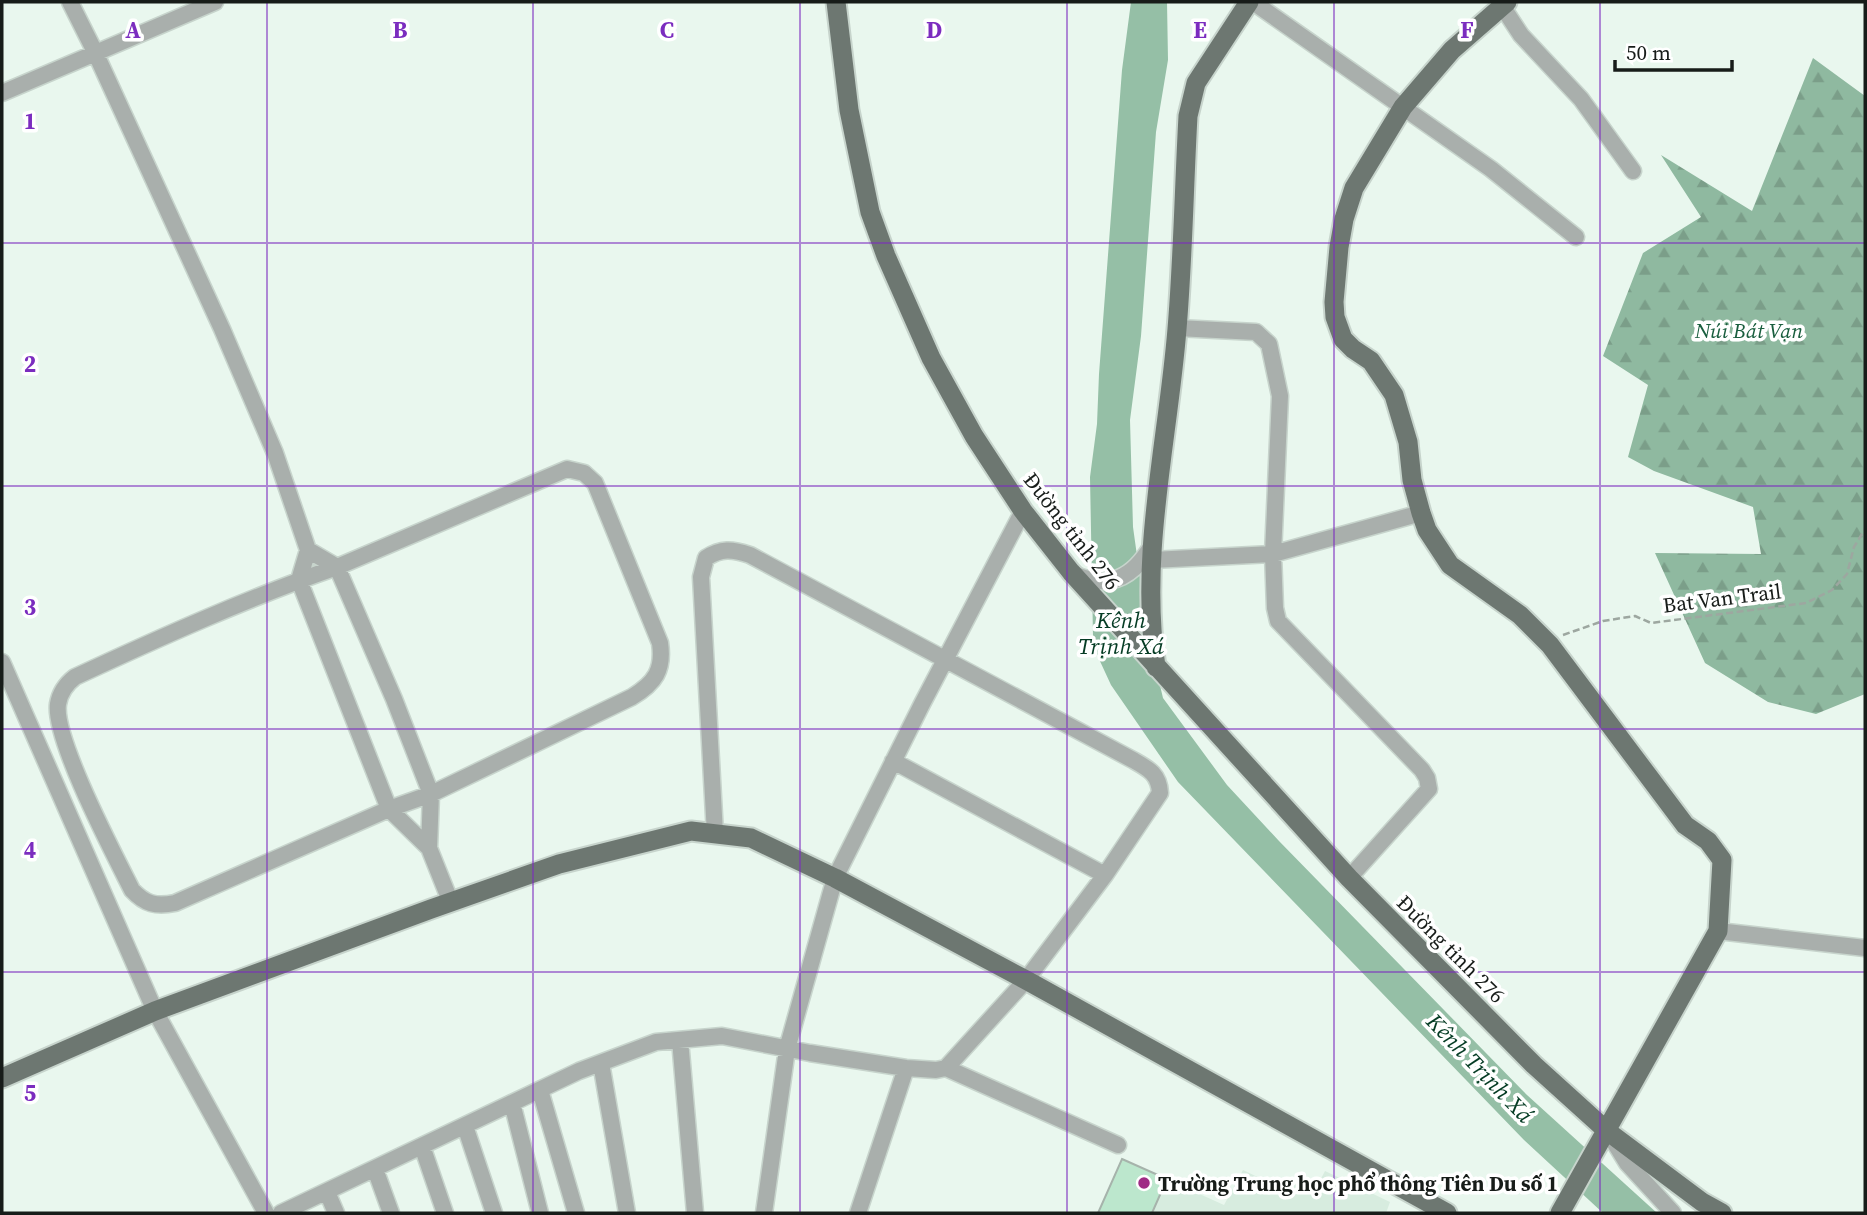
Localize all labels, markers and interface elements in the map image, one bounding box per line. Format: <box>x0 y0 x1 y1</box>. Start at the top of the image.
text: A <box>125 14 141 46</box>
text: B <box>393 14 408 46</box>
text: C <box>660 14 674 46</box>
text: D <box>926 14 942 46</box>
text: E <box>1193 14 1207 46</box>
text: F <box>1460 14 1474 46</box>
scale bar <box>1615 28 1732 72</box>
text: 50 m <box>1626 38 1671 67</box>
text: 1 <box>24 105 36 137</box>
park label: Núi Bát Vạn <box>1694 316 1803 345</box>
text: 2 <box>24 348 36 380</box>
street label: Đường tỉnh 276 <box>1017 466 1127 596</box>
street label: Bat Van Trail <box>1661 576 1783 620</box>
text: 3 <box>24 591 36 623</box>
water label: Kênh Trịnh Xá <box>1078 604 1164 662</box>
text: 4 <box>24 834 36 866</box>
street label: Đường tỉnh 276 <box>1391 889 1511 1009</box>
water label: Kênh Trịnh Xá <box>1419 1005 1541 1130</box>
text: 5 <box>24 1077 36 1109</box>
place label: Trường Trung học phổ thông Tiên Du số 1 <box>1158 1169 1558 1198</box>
marker: Trường Trung học phổ thông Tiên Du số 1 <box>1136 1175 1152 1191</box>

